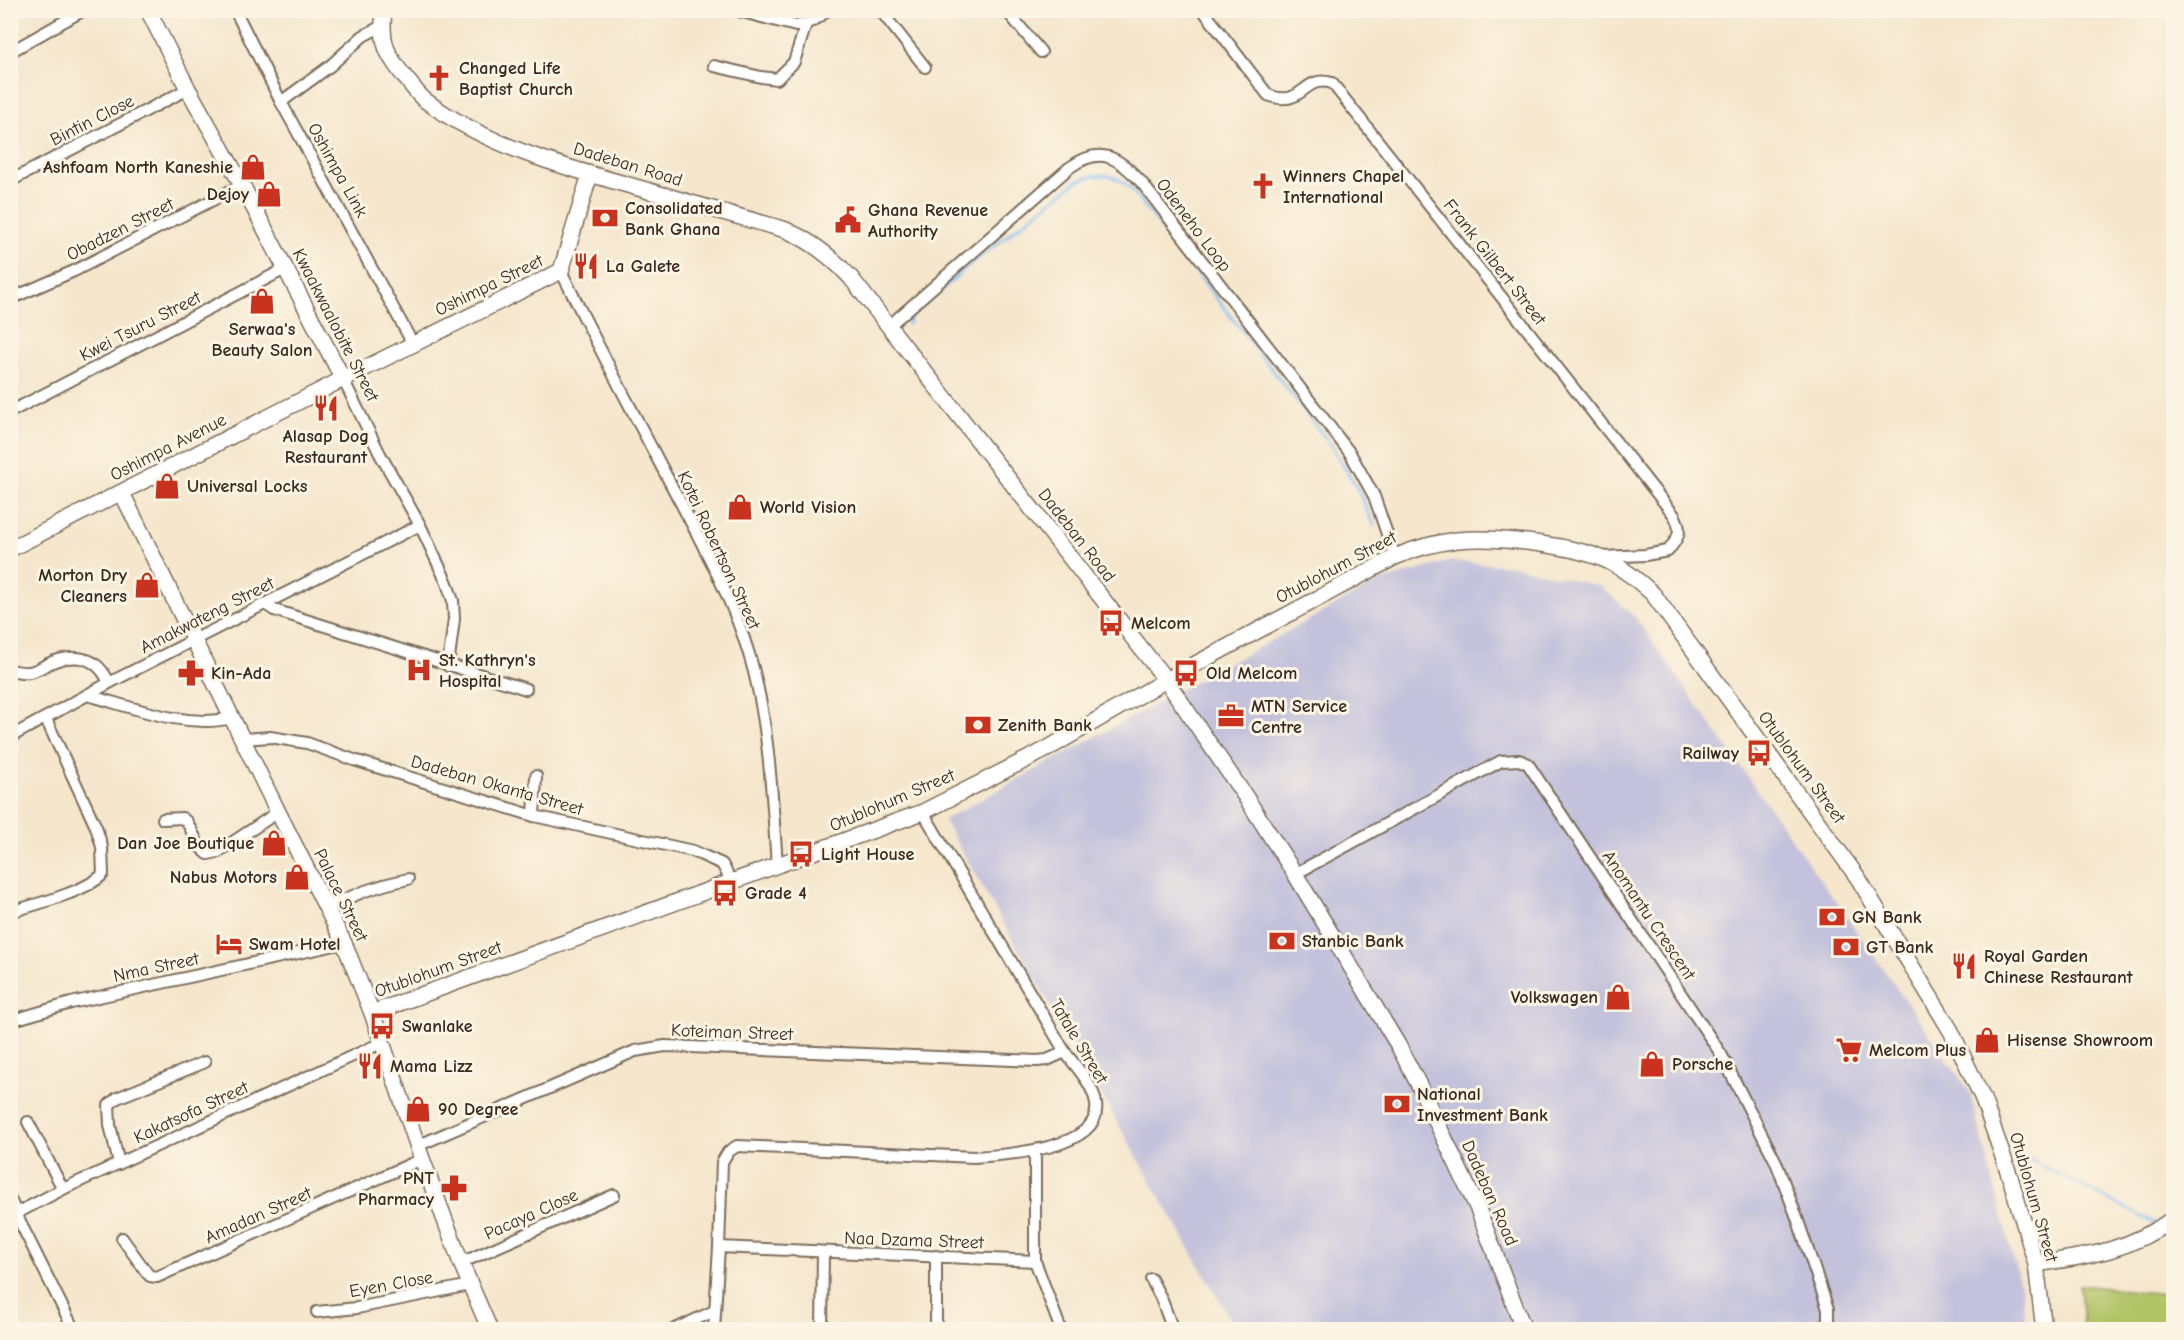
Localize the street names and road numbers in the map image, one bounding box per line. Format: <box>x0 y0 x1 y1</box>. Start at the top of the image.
street label: Bintin Close <box>47 90 138 151</box>
street label: Oshimpa Link <box>303 120 372 221</box>
street label: Dadeban Road <box>571 138 685 191</box>
street label: Odeneho Loop <box>1152 174 1236 276</box>
street label: Obadzen Street <box>63 193 178 265</box>
street label: Frank Gilbert Street <box>1439 195 1551 330</box>
street label: Kwaakwaalobite Street <box>288 245 384 406</box>
street label: Oshimpa Street <box>432 250 547 321</box>
street label: Kwei Tsuru Street <box>76 286 205 366</box>
street label: Oshimpa Avenue <box>107 409 230 486</box>
street label: Kotei Robertson Street <box>673 468 765 633</box>
street label: Dadeban Road <box>1034 484 1120 586</box>
street label: Otublohum Street <box>1272 526 1401 608</box>
street label: Amakwateng Street <box>137 572 278 658</box>
street label: Otublohum Street <box>1754 707 1850 828</box>
street label: Dadeban Okanta Street <box>408 751 586 820</box>
street label: Otublohum Street <box>826 764 959 836</box>
street label: Palace Street <box>309 845 372 946</box>
street label: Anomantu Crescent <box>1598 847 1700 985</box>
street label: Otublohum Street <box>372 936 505 1002</box>
street label: Nma Street <box>111 948 202 987</box>
street label: Tatale Street <box>1045 995 1112 1088</box>
street label: Koteiman Street <box>670 1020 794 1045</box>
street label: Kakatsofa Street <box>131 1076 253 1148</box>
street label: Otublohum Street <box>2005 1130 2062 1265</box>
street label: Dadeban Road <box>1457 1137 1522 1249</box>
street label: Amadan Street <box>202 1182 316 1248</box>
street label: Pacaya Close <box>481 1184 581 1244</box>
street label: Naa Dzama Street <box>844 1228 985 1253</box>
street label: Eyen Close <box>348 1267 435 1302</box>

